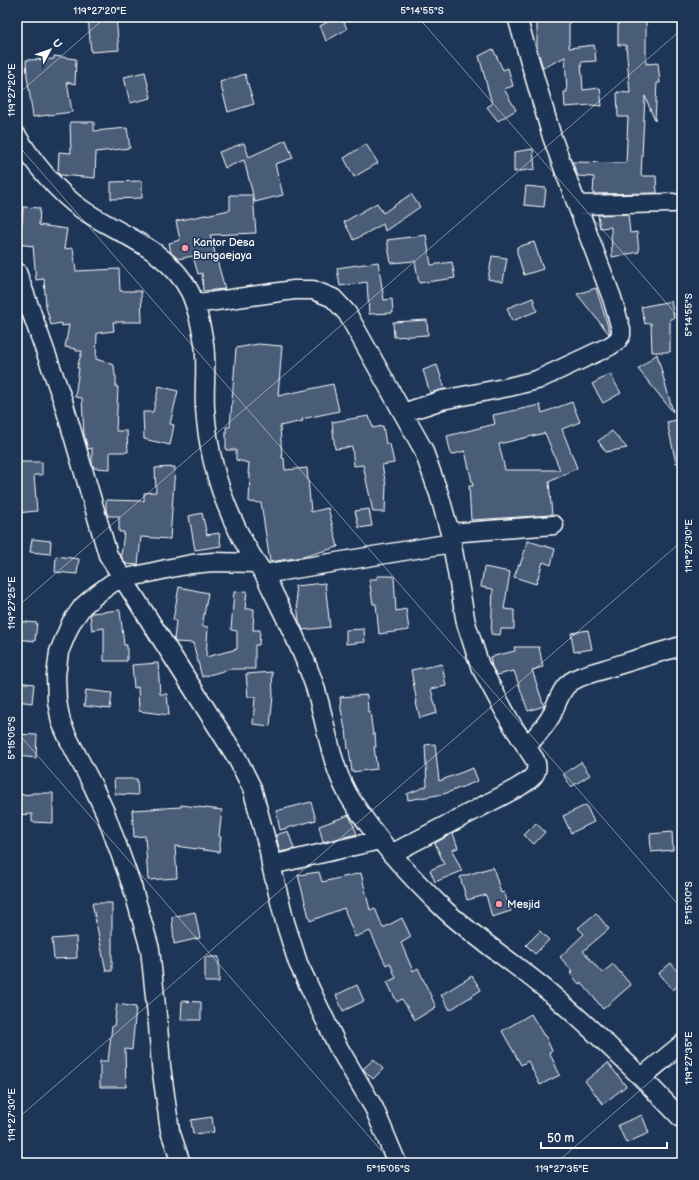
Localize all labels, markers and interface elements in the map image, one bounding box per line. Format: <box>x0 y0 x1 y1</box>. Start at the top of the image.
text: 119°27'20"E <box>73 5 127 17</box>
text: 5°14'55"S <box>400 5 444 17</box>
north arrow <box>30 30 70 70</box>
text: U <box>50 37 65 51</box>
text: 119°27'20"E <box>6 63 18 117</box>
place label: Kantor Desa Bungaejaya <box>193 236 255 262</box>
marker: Kantor Desa Bungaejaya <box>180 243 190 253</box>
text: 5°14'55"S <box>683 293 695 337</box>
text: 119°27'30"E <box>683 519 695 573</box>
text: 119°27'25"E <box>6 576 18 630</box>
text: 5°15'05"S <box>6 716 18 760</box>
text: 5°15'00"S <box>683 881 695 925</box>
place label: Mesjid <box>507 898 540 911</box>
marker: Mesjid <box>494 899 504 909</box>
text: 119°27'35"E <box>683 1031 695 1085</box>
text: 119°27'30"E <box>6 1088 18 1142</box>
scale bar <box>541 1124 667 1150</box>
text: 50 m <box>547 1131 574 1146</box>
text: 5°15'05"S <box>366 1163 410 1175</box>
text: 119°27'35"E <box>535 1163 589 1175</box>

